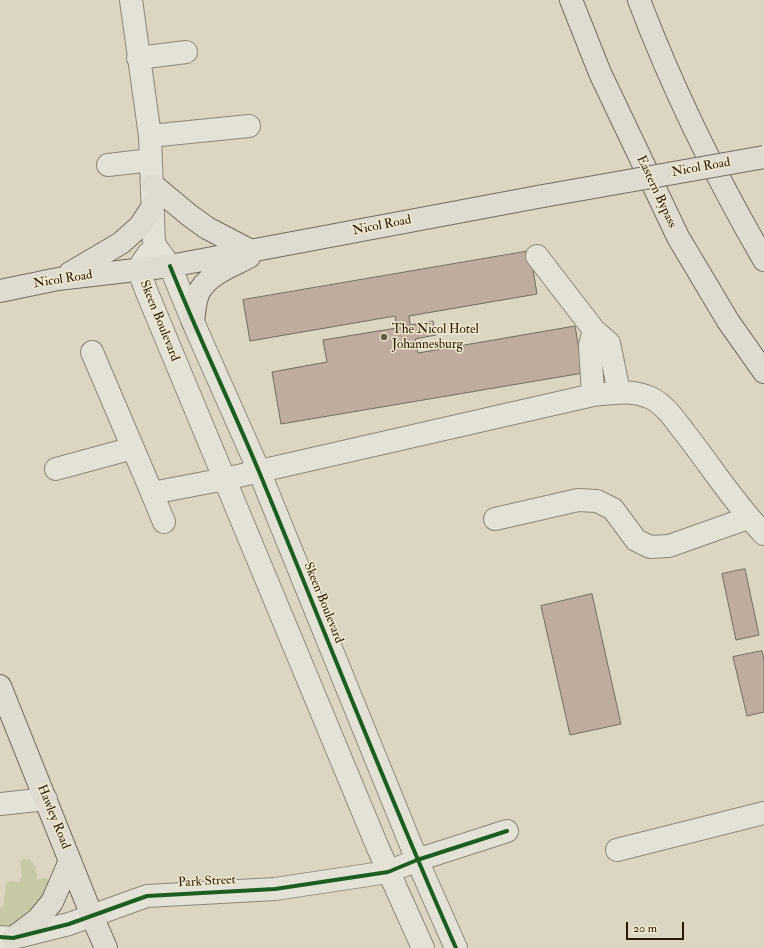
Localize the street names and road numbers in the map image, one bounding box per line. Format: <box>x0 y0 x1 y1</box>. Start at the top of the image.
street label: Eastern Bypass <box>632 153 680 231</box>
street label: Nicol Road <box>670 155 732 181</box>
street label: Nicol Road <box>351 213 413 239</box>
street label: Nicol Road <box>32 268 94 292</box>
street label: Skeen Boulevard <box>136 278 182 364</box>
street label: Skeen Boulevard <box>300 560 346 646</box>
street label: Hawley Road <box>33 782 73 852</box>
street label: Park Street <box>178 873 236 891</box>

